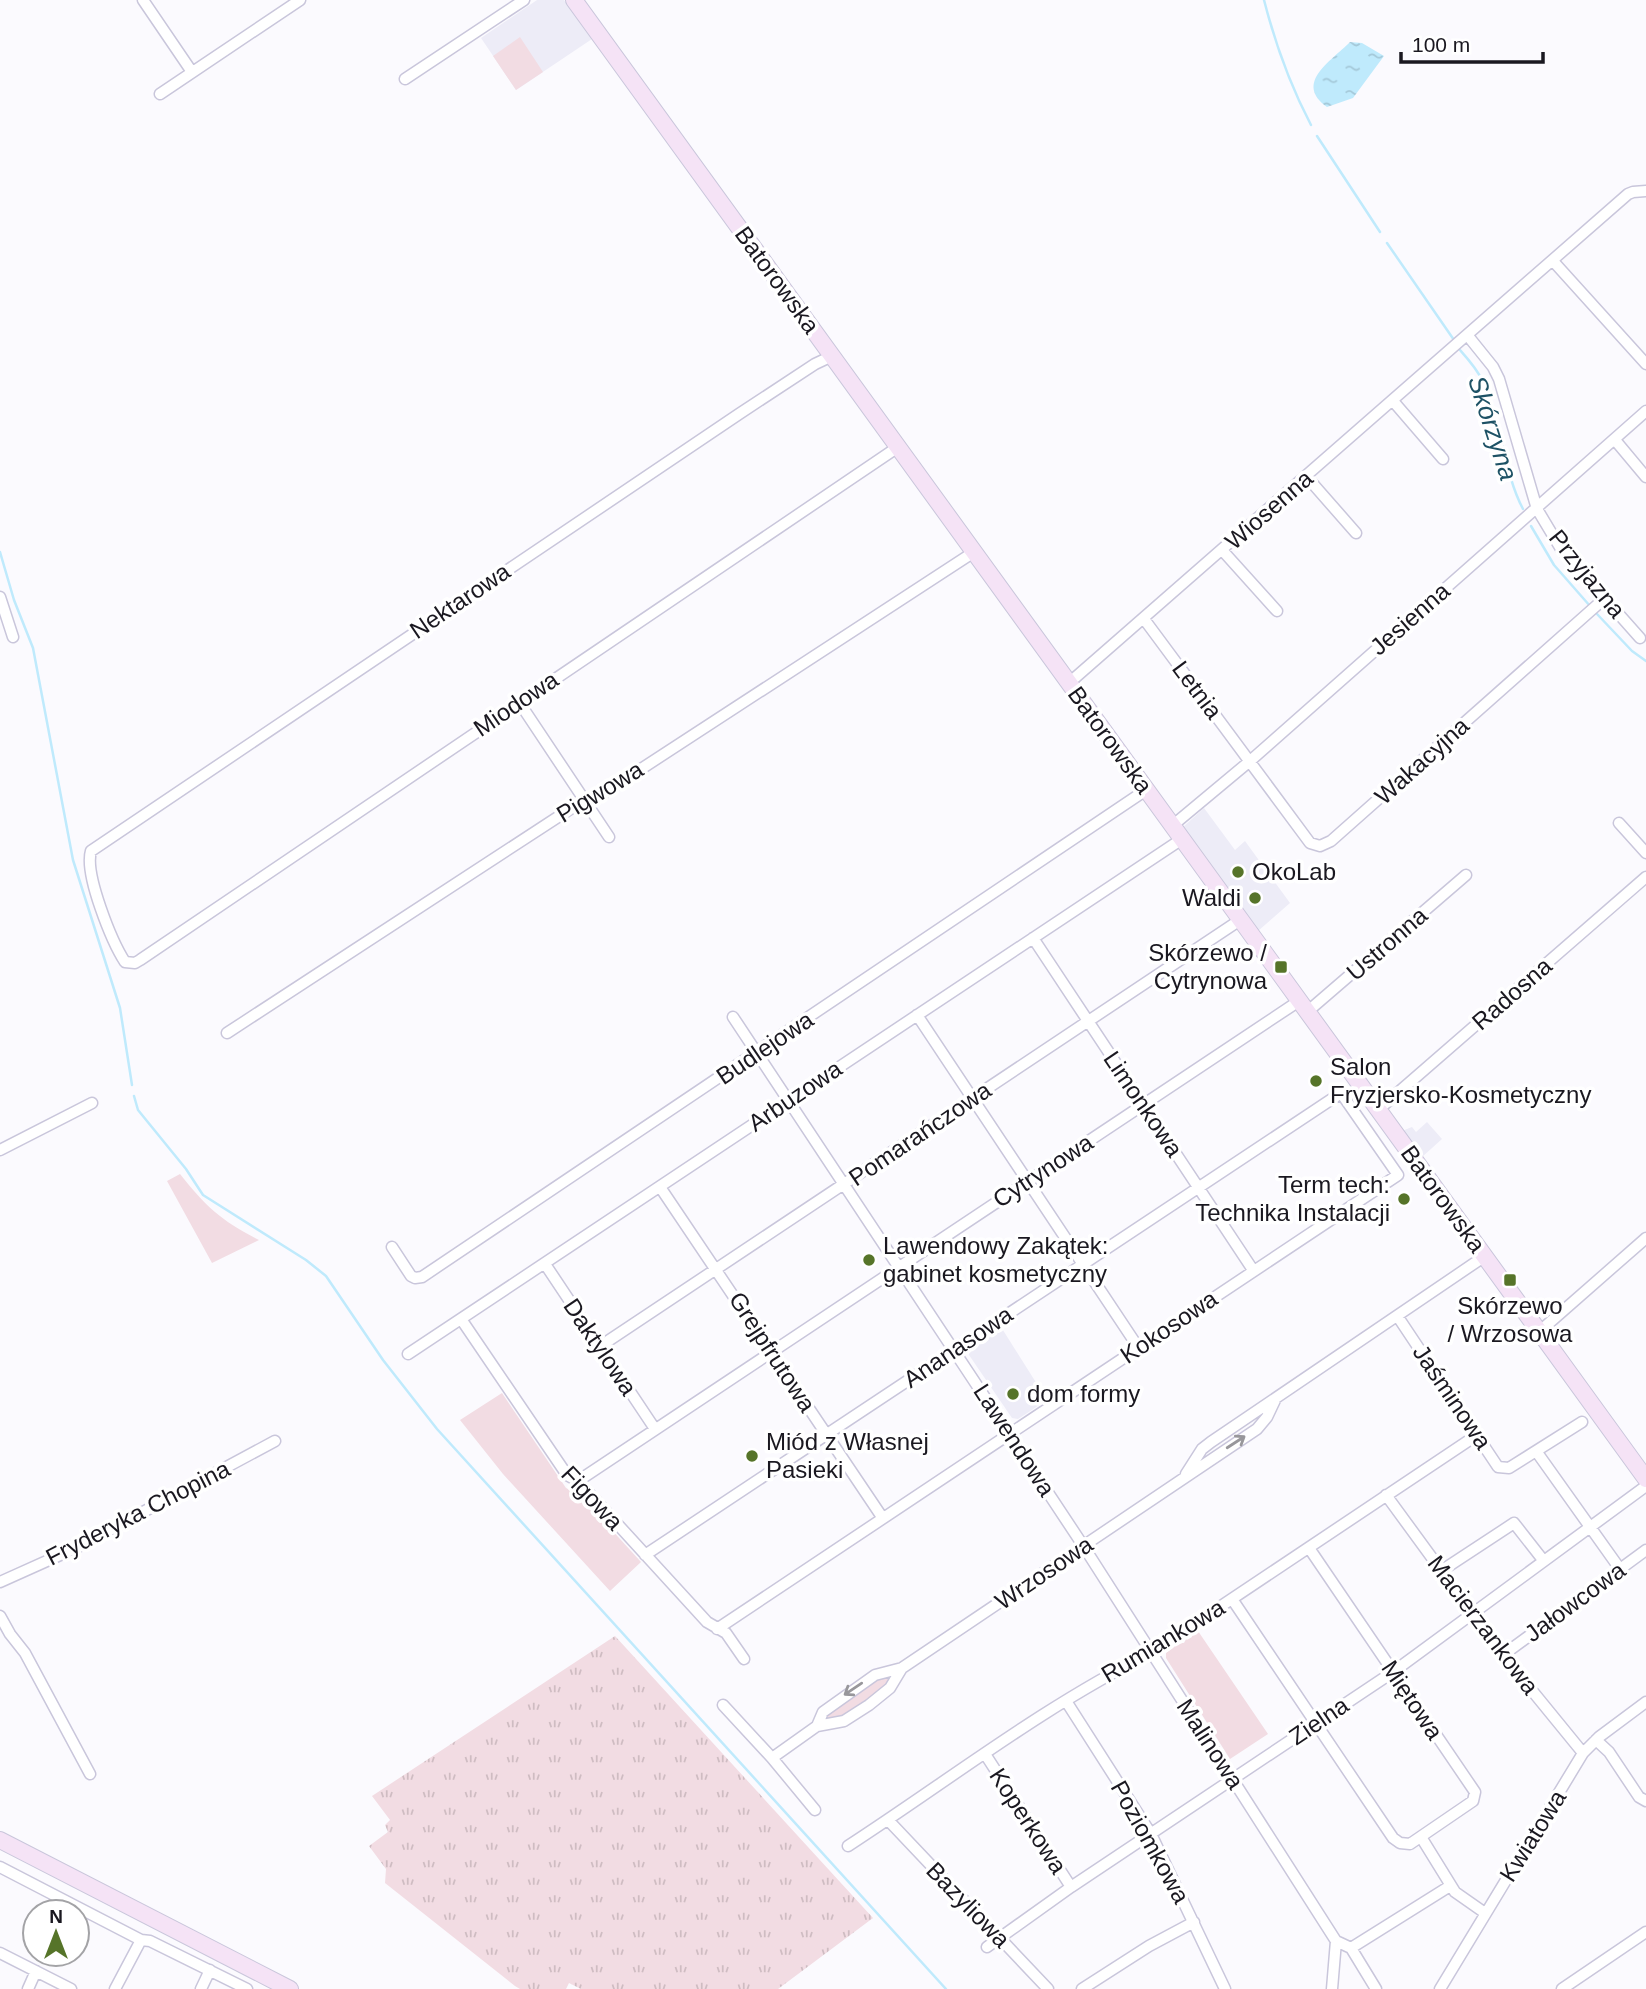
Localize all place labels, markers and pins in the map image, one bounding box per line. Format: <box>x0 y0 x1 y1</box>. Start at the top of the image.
place label: OkoLab <box>1252 858 1336 885</box>
marker: OkoLab <box>1230 864 1246 880</box>
place label: Waldi <box>1182 884 1241 911</box>
marker: Waldi <box>1247 890 1263 906</box>
place label: Skórzewo / Cytrynowa <box>1148 939 1268 994</box>
marker: Skórzewo / Cytrynowa <box>1273 959 1289 975</box>
place label: Salon Fryzjersko-Kosmetyczny <box>1330 1053 1591 1108</box>
marker: Salon Fryzjersko-Kosmetyczny <box>1308 1073 1324 1089</box>
place label: Term tech: Technika Instalacji <box>1195 1171 1390 1226</box>
marker: Term tech: Technika Instalacji <box>1396 1191 1412 1207</box>
place label: Lawendowy Zakątek: gabinet kosmetyczny <box>883 1232 1108 1287</box>
marker: Lawendowy Zakątek: gabinet kosmetyczny <box>861 1252 877 1268</box>
marker: Skórzewo / Wrzosowa <box>1502 1272 1518 1288</box>
place label: Skórzewo / Wrzosowa <box>1448 1292 1573 1347</box>
place label: dom formy <box>1027 1380 1140 1407</box>
marker: dom formy <box>1005 1386 1021 1402</box>
place label: Miód z Własnej Pasieki <box>766 1428 929 1483</box>
marker: Miód z Własnej Pasieki <box>744 1448 760 1464</box>

